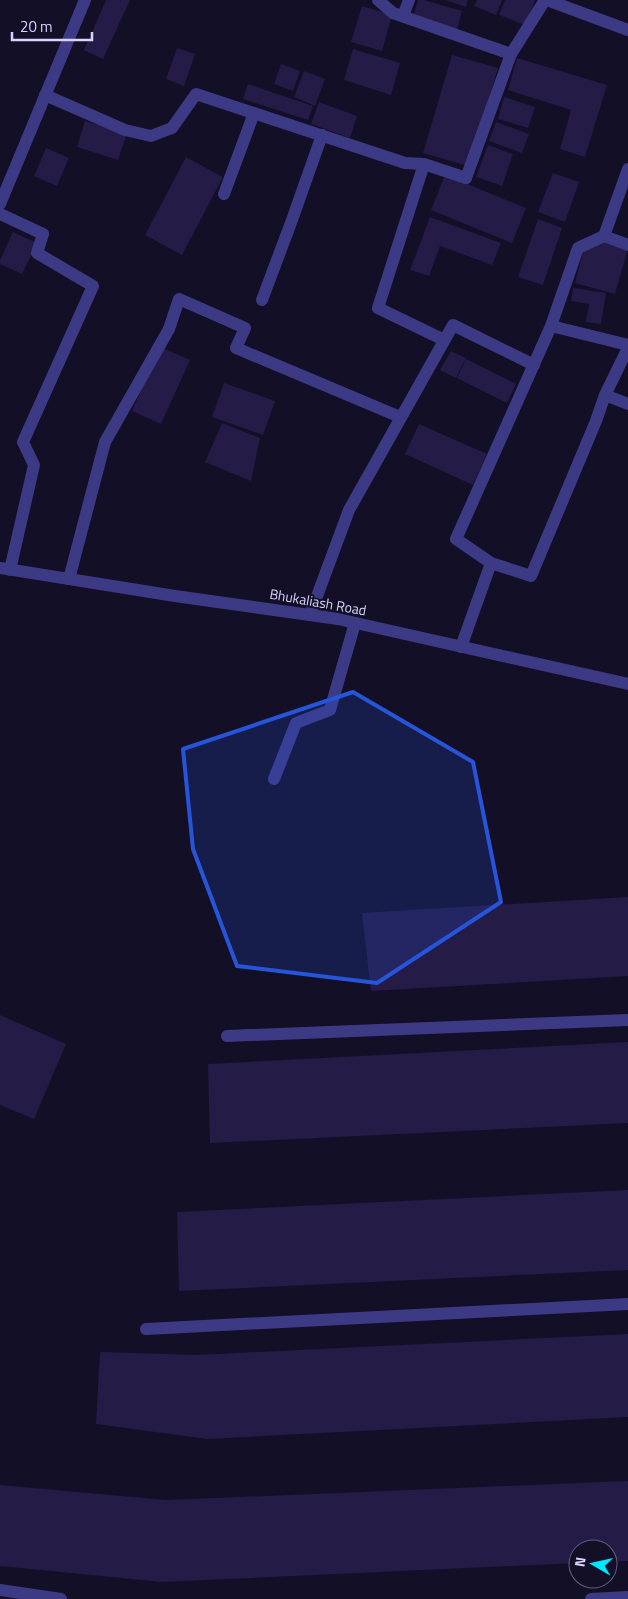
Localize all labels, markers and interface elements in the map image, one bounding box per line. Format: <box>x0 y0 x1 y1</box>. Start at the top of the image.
scale bar <box>12 10 92 42</box>
text: 20 m <box>20 15 53 38</box>
street label: Bhukaliash Road <box>268 583 368 620</box>
north arrow <box>568 1539 618 1589</box>
text: N <box>569 1555 591 1568</box>

